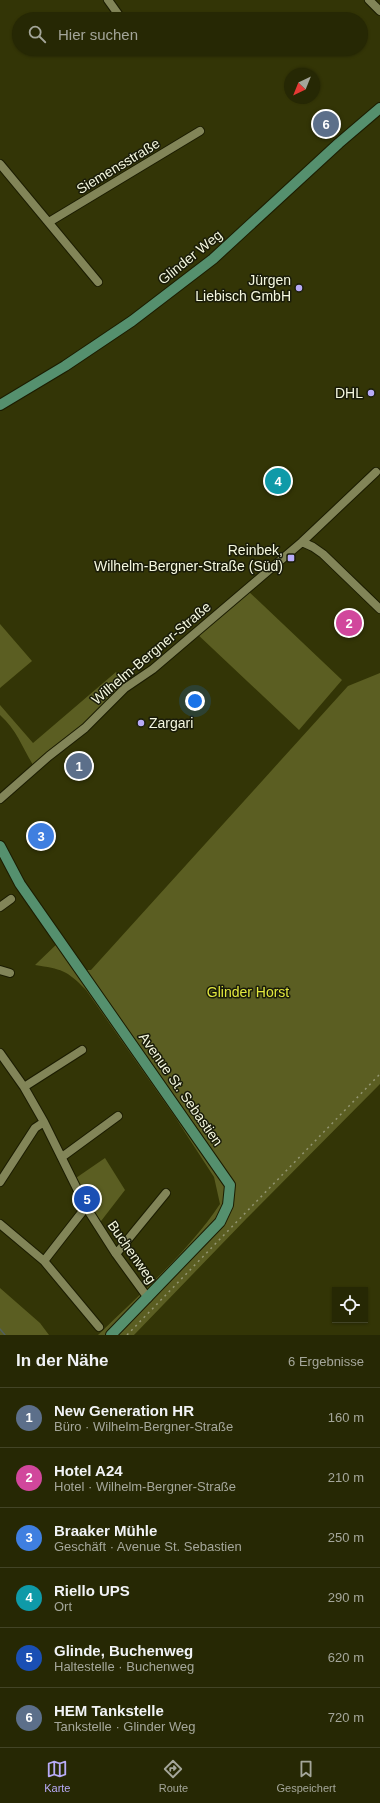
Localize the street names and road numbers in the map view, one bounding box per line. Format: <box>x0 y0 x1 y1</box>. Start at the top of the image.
street label: Siemensstraße <box>74 135 163 197</box>
street label: Glinder Weg <box>155 226 225 288</box>
street label: Wilhelm-Bergner-Straße <box>88 598 214 708</box>
street label: Avenue St. Sebastien <box>136 1029 226 1149</box>
street label: Buchenweg <box>104 1217 160 1287</box>

